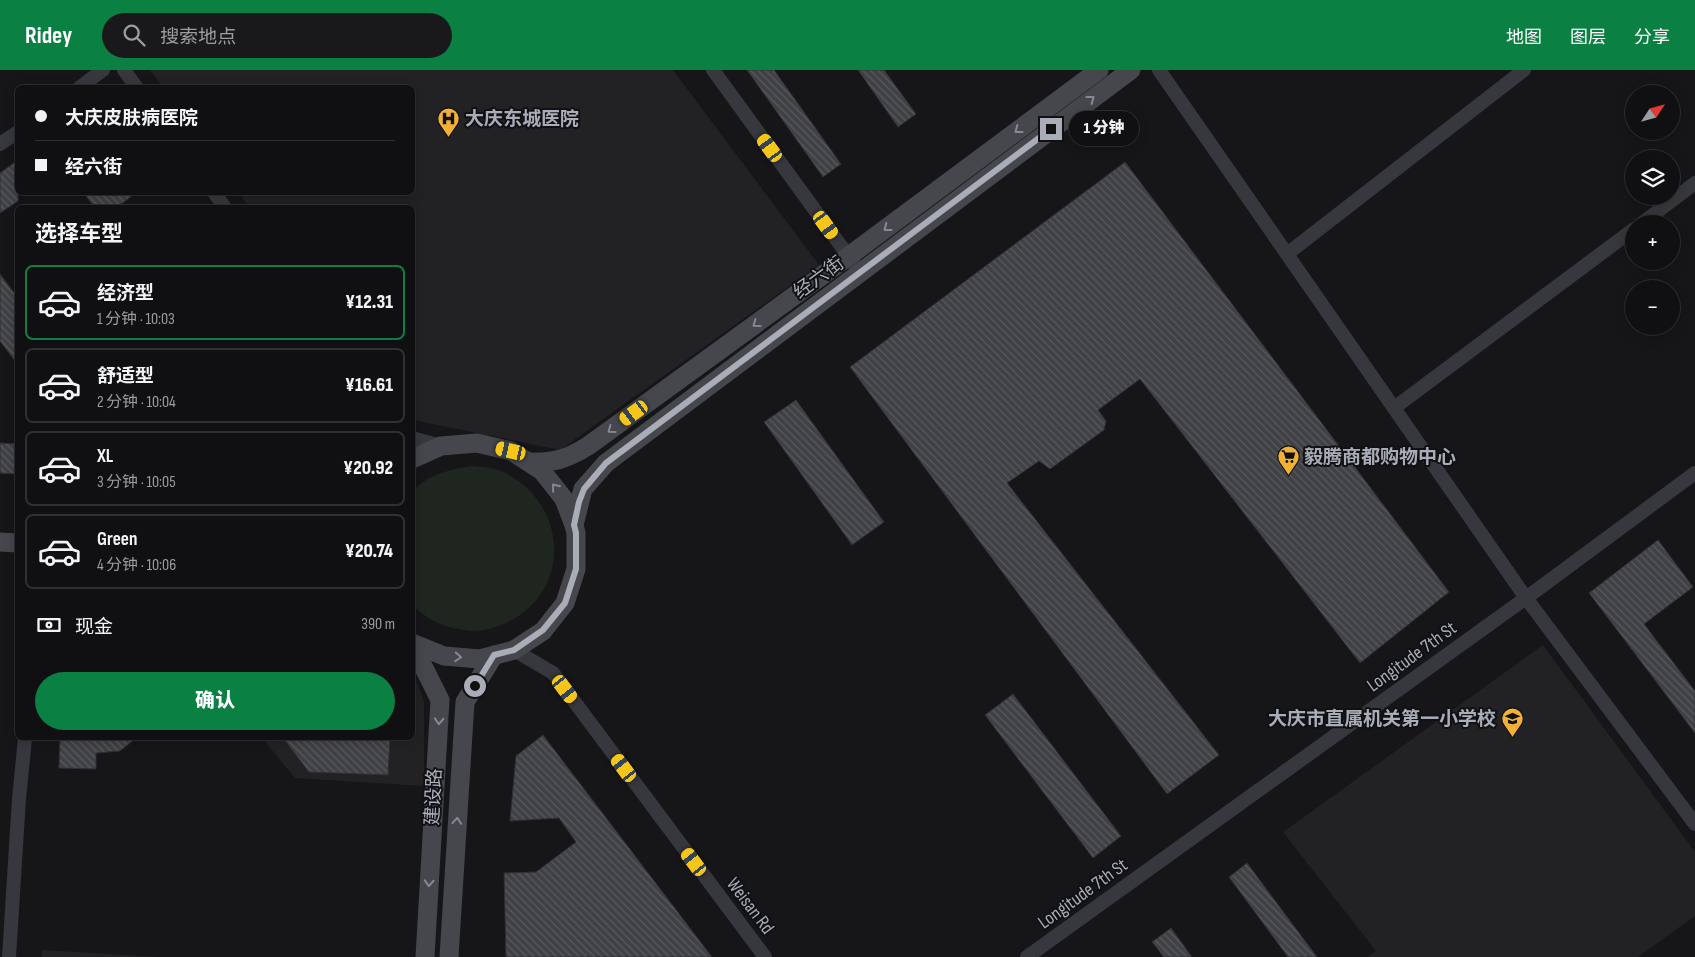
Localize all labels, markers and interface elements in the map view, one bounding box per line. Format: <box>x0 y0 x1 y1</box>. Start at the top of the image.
search box <box>102 13 452 58</box>
text: Ridey <box>25 21 72 50</box>
icon: search <box>120 21 148 49</box>
text: 搜索地点 <box>160 26 236 49</box>
text: 地图 <box>1506 27 1542 48</box>
text: 图层 <box>1570 27 1606 48</box>
text: 分享 <box>1634 27 1670 48</box>
north arrow <box>1625 85 1680 140</box>
map controls <box>1625 85 1680 335</box>
one-way arrow <box>1085 97 1094 105</box>
text: 大庆皮肤病医院 <box>65 107 198 130</box>
hospital icon: 大庆东城医院 <box>437 107 461 138</box>
place label: 大庆东城医院 <box>465 108 579 131</box>
callout: 1 分钟 <box>1068 112 1138 146</box>
route end <box>1040 118 1062 140</box>
text: 1 分钟 <box>1083 119 1125 138</box>
one-way arrow <box>1014 124 1023 134</box>
car <box>755 131 784 165</box>
button: layers <box>1625 150 1680 205</box>
text: 经六街 <box>65 156 122 179</box>
car <box>811 208 840 242</box>
button: + <box>1625 215 1680 270</box>
text: 选择车型 <box>35 221 123 248</box>
one-way arrow <box>884 222 893 230</box>
street label: 经六街 <box>789 252 849 304</box>
icon: car <box>37 280 82 325</box>
button: − <box>1625 280 1680 335</box>
text: 经济型 <box>97 282 154 305</box>
text: ¥12.31 <box>345 291 393 314</box>
text: 1 分钟 · 10:03 <box>97 310 175 329</box>
one-way arrow <box>753 318 762 326</box>
icon: car <box>37 363 82 408</box>
text: 舒适型 <box>97 365 154 388</box>
text: ¥16.61 <box>345 374 393 397</box>
text: 2 分钟 · 10:04 <box>97 393 176 412</box>
car <box>617 398 650 428</box>
one-way arrow <box>607 424 617 433</box>
car <box>494 440 527 462</box>
text: XL <box>97 445 113 468</box>
supermarket icon: 毅腾商都购物中心 <box>1276 445 1300 476</box>
icon: car <box>37 446 82 491</box>
place label: 毅腾商都购物中心 <box>1304 446 1456 469</box>
text: ¥20.92 <box>343 457 393 480</box>
text: 3 分钟 · 10:05 <box>97 473 176 492</box>
one-way arrow <box>552 484 560 493</box>
text: Green <box>97 528 137 551</box>
icon: car <box>37 529 82 574</box>
text: ¥20.74 <box>345 540 393 563</box>
text: 4 分钟 · 10:06 <box>97 556 176 575</box>
icon: cash <box>35 611 63 639</box>
text: 390 m <box>361 615 395 634</box>
text: 现金 <box>75 616 113 639</box>
street label: Longitude 7th St <box>1363 617 1461 697</box>
one-way arrow <box>455 652 463 663</box>
button: 确认 <box>35 672 395 730</box>
car <box>549 673 580 705</box>
route start <box>464 675 486 697</box>
school or university icon: 大庆市直属机关第一小学校 <box>1500 707 1524 738</box>
place label: 大庆市直属机关第一小学校 <box>1268 708 1496 731</box>
one-way arrow <box>433 717 444 725</box>
car <box>608 752 639 784</box>
street label: 建设路 <box>421 768 447 826</box>
one-way arrow <box>452 817 463 825</box>
car <box>678 846 709 878</box>
street label: Longitude 7th St <box>1034 854 1132 934</box>
street label: Weisan Rd <box>721 873 779 939</box>
one-way arrow <box>424 879 435 887</box>

